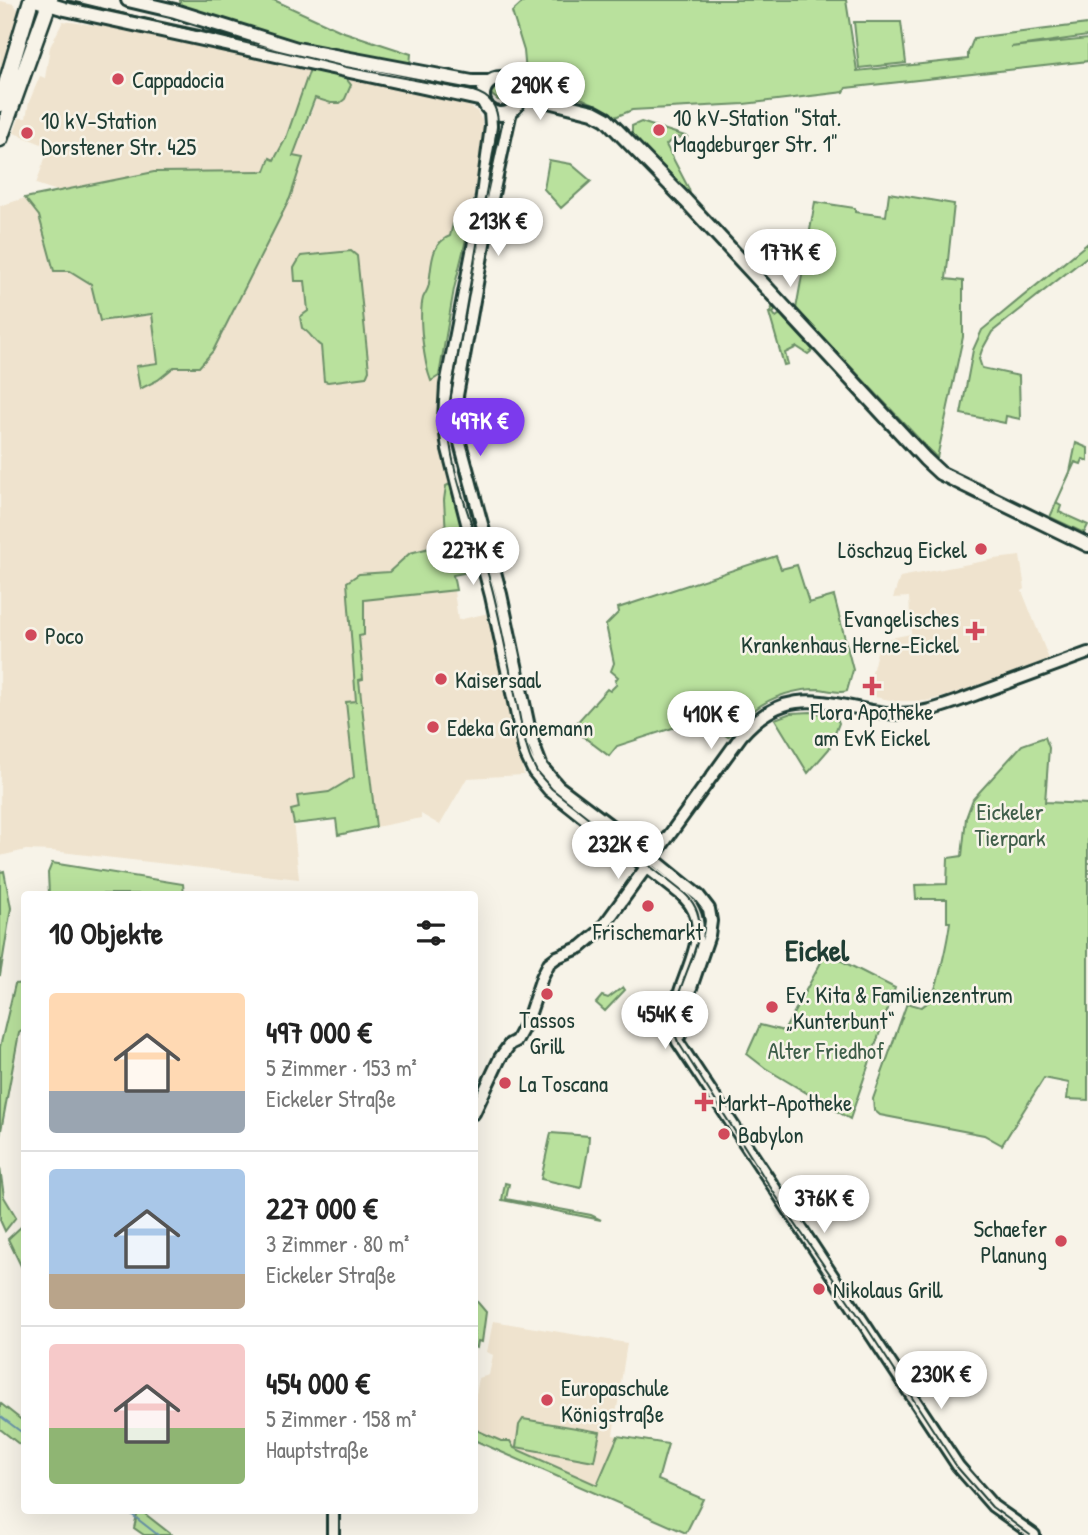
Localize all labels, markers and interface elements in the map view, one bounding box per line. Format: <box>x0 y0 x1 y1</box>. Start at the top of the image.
pin: 290K € <box>483 62 597 122</box>
place label: Cappadocia <box>132 64 224 95</box>
text: 290K € <box>511 69 569 100</box>
marker: Cappadocia <box>110 71 126 87</box>
place label: 10 kV-Station "Stat. Magdeburger Str. 1" <box>673 102 842 159</box>
place label: 10 kV-Station Dorstener Str. 425 <box>41 105 197 162</box>
marker: 10 kV-Station "Stat. Magdeburger Str. 1" <box>651 122 667 138</box>
marker: 10 kV-Station Dorstener Str. 425 <box>19 125 35 141</box>
pin: 213K € <box>441 198 555 258</box>
text: 213K € <box>469 205 527 236</box>
pin: 177K € <box>733 230 847 289</box>
text: 177K € <box>760 236 820 267</box>
pin: 497K € <box>423 398 537 458</box>
text: 497K € <box>452 405 508 436</box>
pin: 227K € <box>416 528 530 587</box>
text: 227K € <box>442 534 504 565</box>
place label: Löschzug Eickel <box>838 534 968 565</box>
marker: Löschzug Eickel <box>973 541 989 557</box>
place label: Evangelisches Krankenhaus Herne-Eickel <box>741 603 960 660</box>
place label: Poco <box>45 620 84 651</box>
marker: Evangelisches Krankenhaus Herne-Eickel <box>965 621 985 641</box>
marker: Poco <box>23 627 39 643</box>
place label: Kaisersaal <box>455 664 542 695</box>
marker: Kaisersaal <box>433 671 449 687</box>
marker: Flora Apotheke am EvK Eickel <box>864 678 880 694</box>
pin: 410K € <box>654 692 768 751</box>
place label: Flora Apotheke am EvK Eickel <box>810 696 933 753</box>
text: 410K € <box>683 698 739 729</box>
place label: Edeka Gronemann <box>447 712 593 743</box>
marker: Edeka Gronemann <box>425 719 441 735</box>
park label: Eickeler Tierpark <box>974 796 1046 853</box>
pin: 232K € <box>561 822 675 881</box>
text: 232K € <box>588 828 648 859</box>
marker: Frischemarkt <box>640 898 656 914</box>
text: 10 Objekte <box>49 913 163 953</box>
icon: filters <box>412 914 450 952</box>
place label: Frischemarkt <box>592 916 704 947</box>
district label: Eickel <box>785 930 850 970</box>
place label: Ev. Kita & Familienzentrum „Kunterbunt“ <box>786 979 1013 1036</box>
marker: Tassos Grill <box>539 986 555 1002</box>
pin: 454K € <box>608 992 722 1051</box>
text: 454K € <box>637 998 693 1029</box>
marker: Ev. Kita & Familienzentrum „Kunterbunt“ <box>764 999 780 1015</box>
place label: Tassos Grill <box>519 1004 575 1061</box>
text: 497 000 € <box>266 1012 372 1052</box>
icon: home <box>105 1021 189 1105</box>
park label: Alter Friedhof <box>768 1035 885 1066</box>
text: 5 Zimmer · 153 m² <box>266 1052 417 1083</box>
place label: La Toscana <box>519 1068 608 1099</box>
marker: La Toscana <box>497 1075 513 1091</box>
text: Eickeler Straße <box>266 1083 396 1114</box>
place label: Markt-Apotheke <box>718 1087 852 1118</box>
marker: Markt-Apotheke <box>696 1094 712 1110</box>
place label: Babylon <box>738 1119 804 1150</box>
marker: Babylon <box>716 1126 732 1142</box>
pin: 376K € <box>767 1176 881 1235</box>
text: 376K € <box>794 1182 854 1213</box>
text: 227 000 € <box>266 1188 377 1228</box>
icon: home <box>105 1197 189 1281</box>
place label: Schaefer Planung <box>973 1213 1047 1270</box>
text: 3 Zimmer · 80 m² <box>266 1228 409 1259</box>
marker: Schaefer Planung <box>1053 1233 1069 1249</box>
text: Eickeler Straße <box>266 1259 396 1290</box>
place label: Nikolaus Grill <box>833 1274 944 1305</box>
marker: Nikolaus Grill <box>811 1281 827 1297</box>
pin: 230K € <box>884 1352 998 1411</box>
text: 230K € <box>911 1358 971 1389</box>
text: 454 000 € <box>266 1363 370 1403</box>
icon: home <box>105 1372 189 1456</box>
place label: Europaschule Königstraße <box>561 1372 669 1429</box>
marker: Europaschule Königstraße <box>539 1392 555 1408</box>
text: 5 Zimmer · 158 m² <box>266 1403 417 1434</box>
text: Hauptstraße <box>266 1434 369 1465</box>

